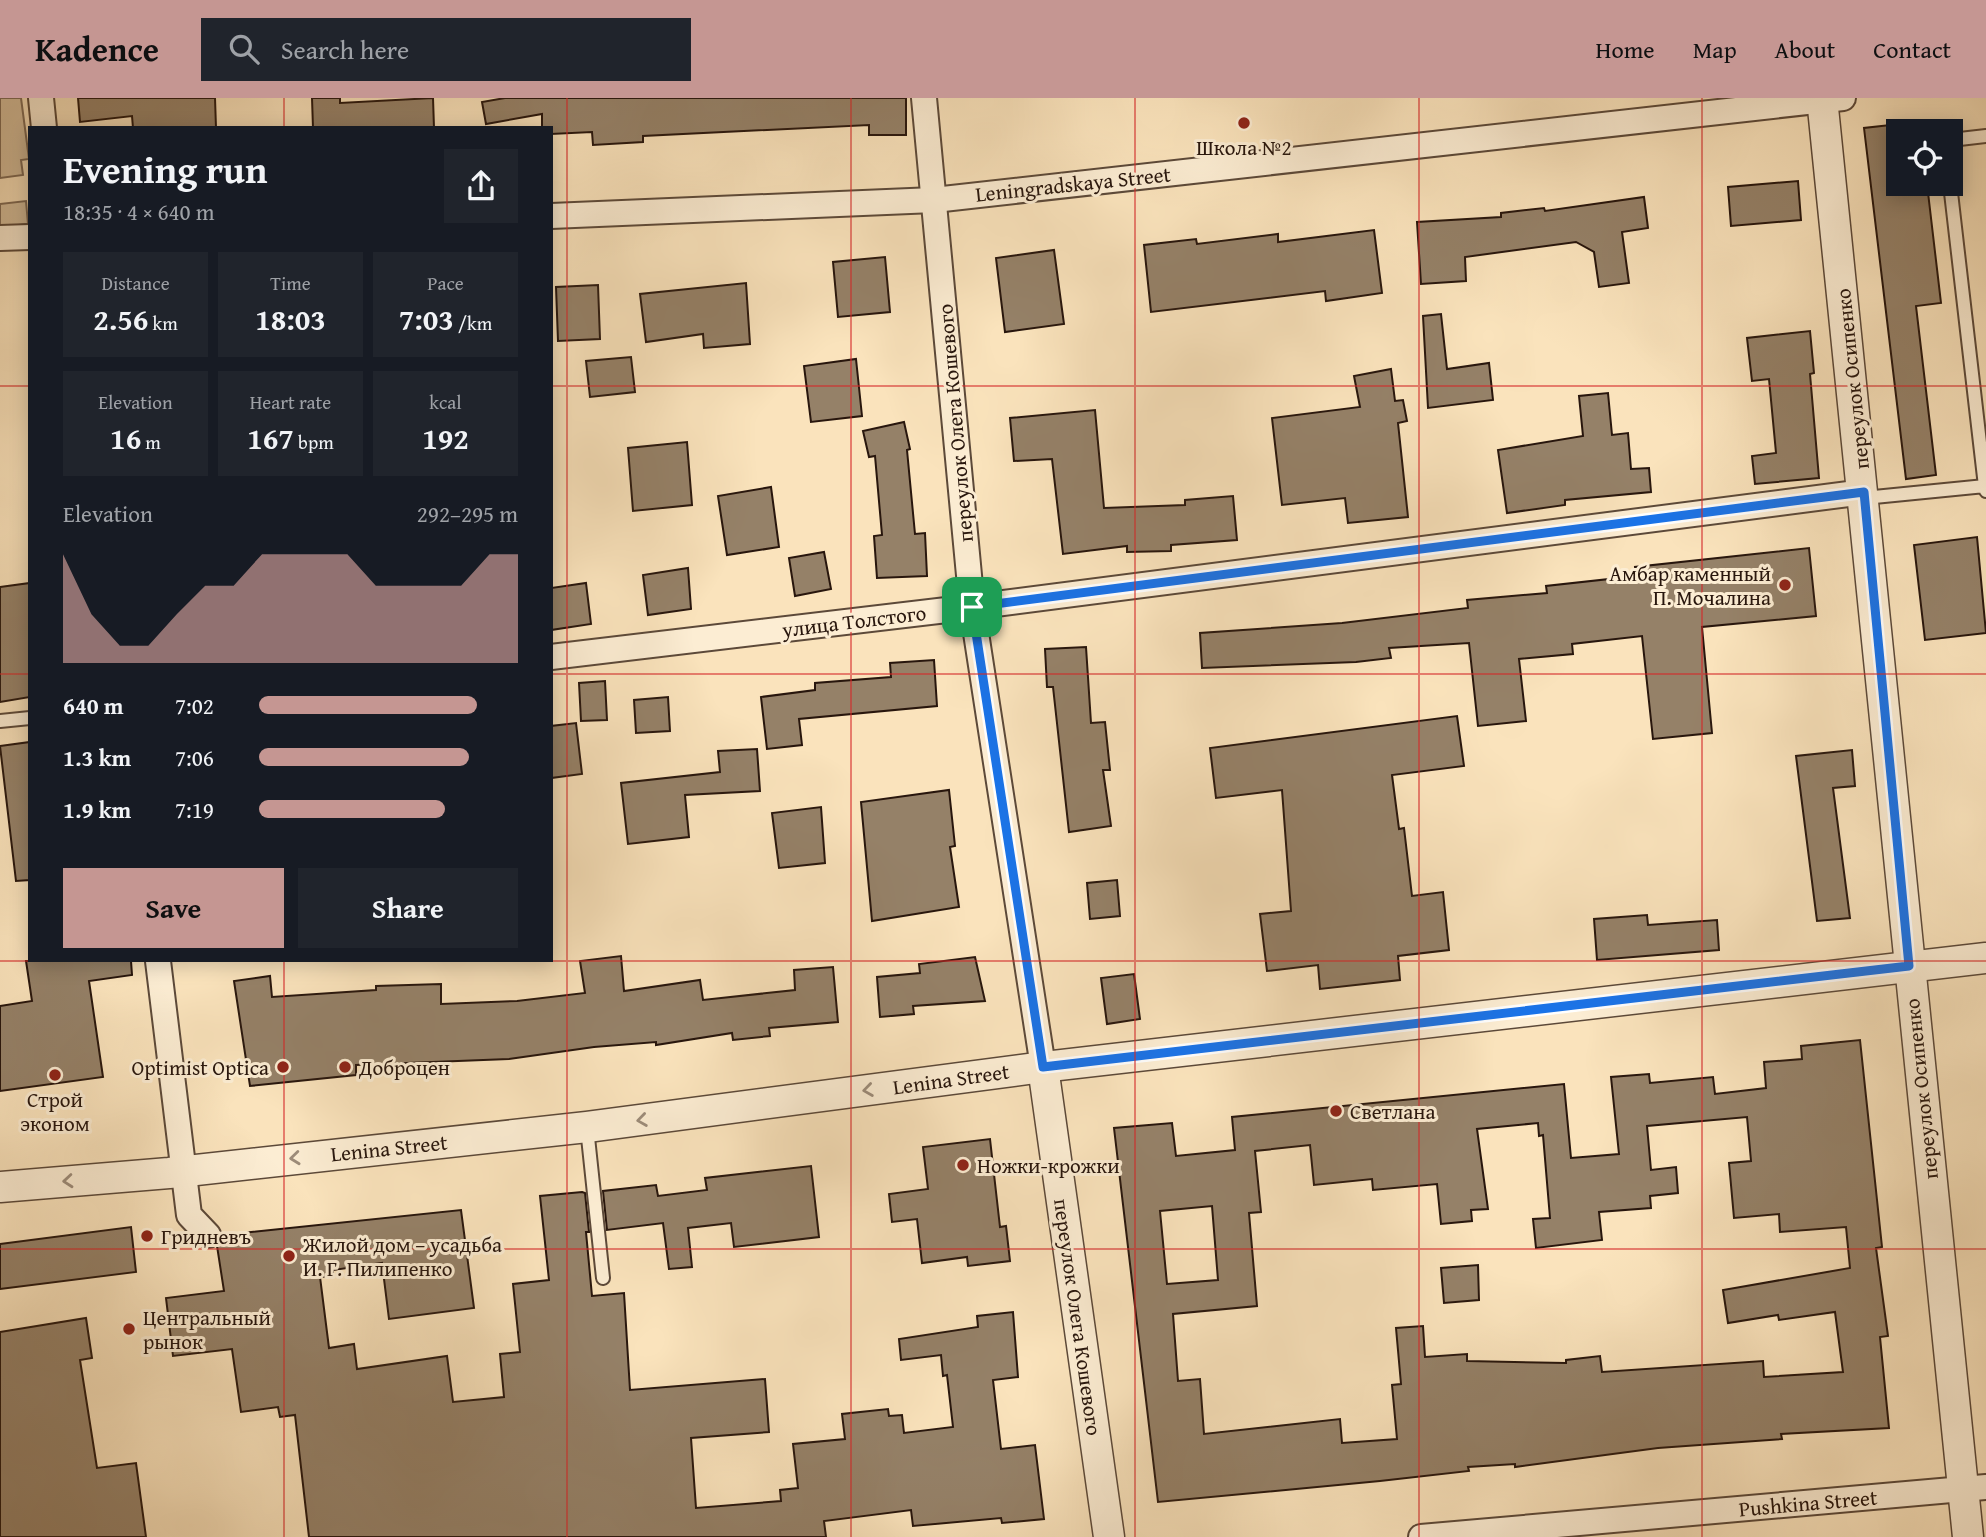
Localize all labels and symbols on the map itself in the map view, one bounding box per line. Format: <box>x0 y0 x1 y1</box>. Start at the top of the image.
marker: Школа №2 <box>1236 115 1252 131</box>
place label: Школа №2 <box>1196 132 1292 163</box>
street label: Leningradskaya Street <box>974 158 1173 210</box>
street label: переулок Осипенко <box>1827 287 1877 471</box>
street label: переулок Олега Кошевого <box>929 303 981 543</box>
place label: Амбар каменный П. Мочалина <box>1609 558 1771 613</box>
pin <box>942 577 1002 637</box>
marker: Амбар каменный П. Мочалина <box>1777 577 1793 593</box>
street label: улица Толстого <box>779 597 928 645</box>
street label: переулок Осипенко <box>1896 997 1946 1181</box>
place label: Optimist Optica <box>132 1052 269 1083</box>
place label: Доброцен <box>358 1052 450 1083</box>
street label: Lenina Street <box>891 1055 1012 1103</box>
marker: Optimist Optica <box>275 1059 291 1075</box>
marker: Доброцен <box>337 1059 353 1075</box>
marker: Строй эконом <box>47 1067 63 1083</box>
one-way arrow <box>862 1082 874 1097</box>
place label: Строй эконом <box>20 1084 90 1139</box>
place label: Светлана <box>1350 1096 1435 1127</box>
marker: Светлана <box>1328 1103 1344 1119</box>
one-way arrow <box>637 1112 648 1127</box>
street label: Lenina Street <box>329 1126 450 1170</box>
place label: Ножки-крожки <box>977 1150 1120 1181</box>
one-way arrow <box>289 1151 300 1166</box>
marker: Ножки-крожки <box>955 1157 971 1173</box>
one-way arrow <box>62 1173 73 1188</box>
street label: переулок Олега Кошевого <box>1046 1196 1110 1438</box>
place label: Гридневъ <box>161 1221 251 1252</box>
marker: Гридневъ <box>139 1228 155 1244</box>
place label: Жилой дом – усадьба И. Г. Пилипенко <box>302 1229 502 1284</box>
marker: Жилой дом – усадьба И. Г. Пилипенко <box>281 1248 297 1264</box>
place label: Центральный рынок <box>143 1302 271 1357</box>
marker: Центральный рынок <box>121 1321 137 1337</box>
street label: Pushkina Street <box>1738 1481 1879 1524</box>

